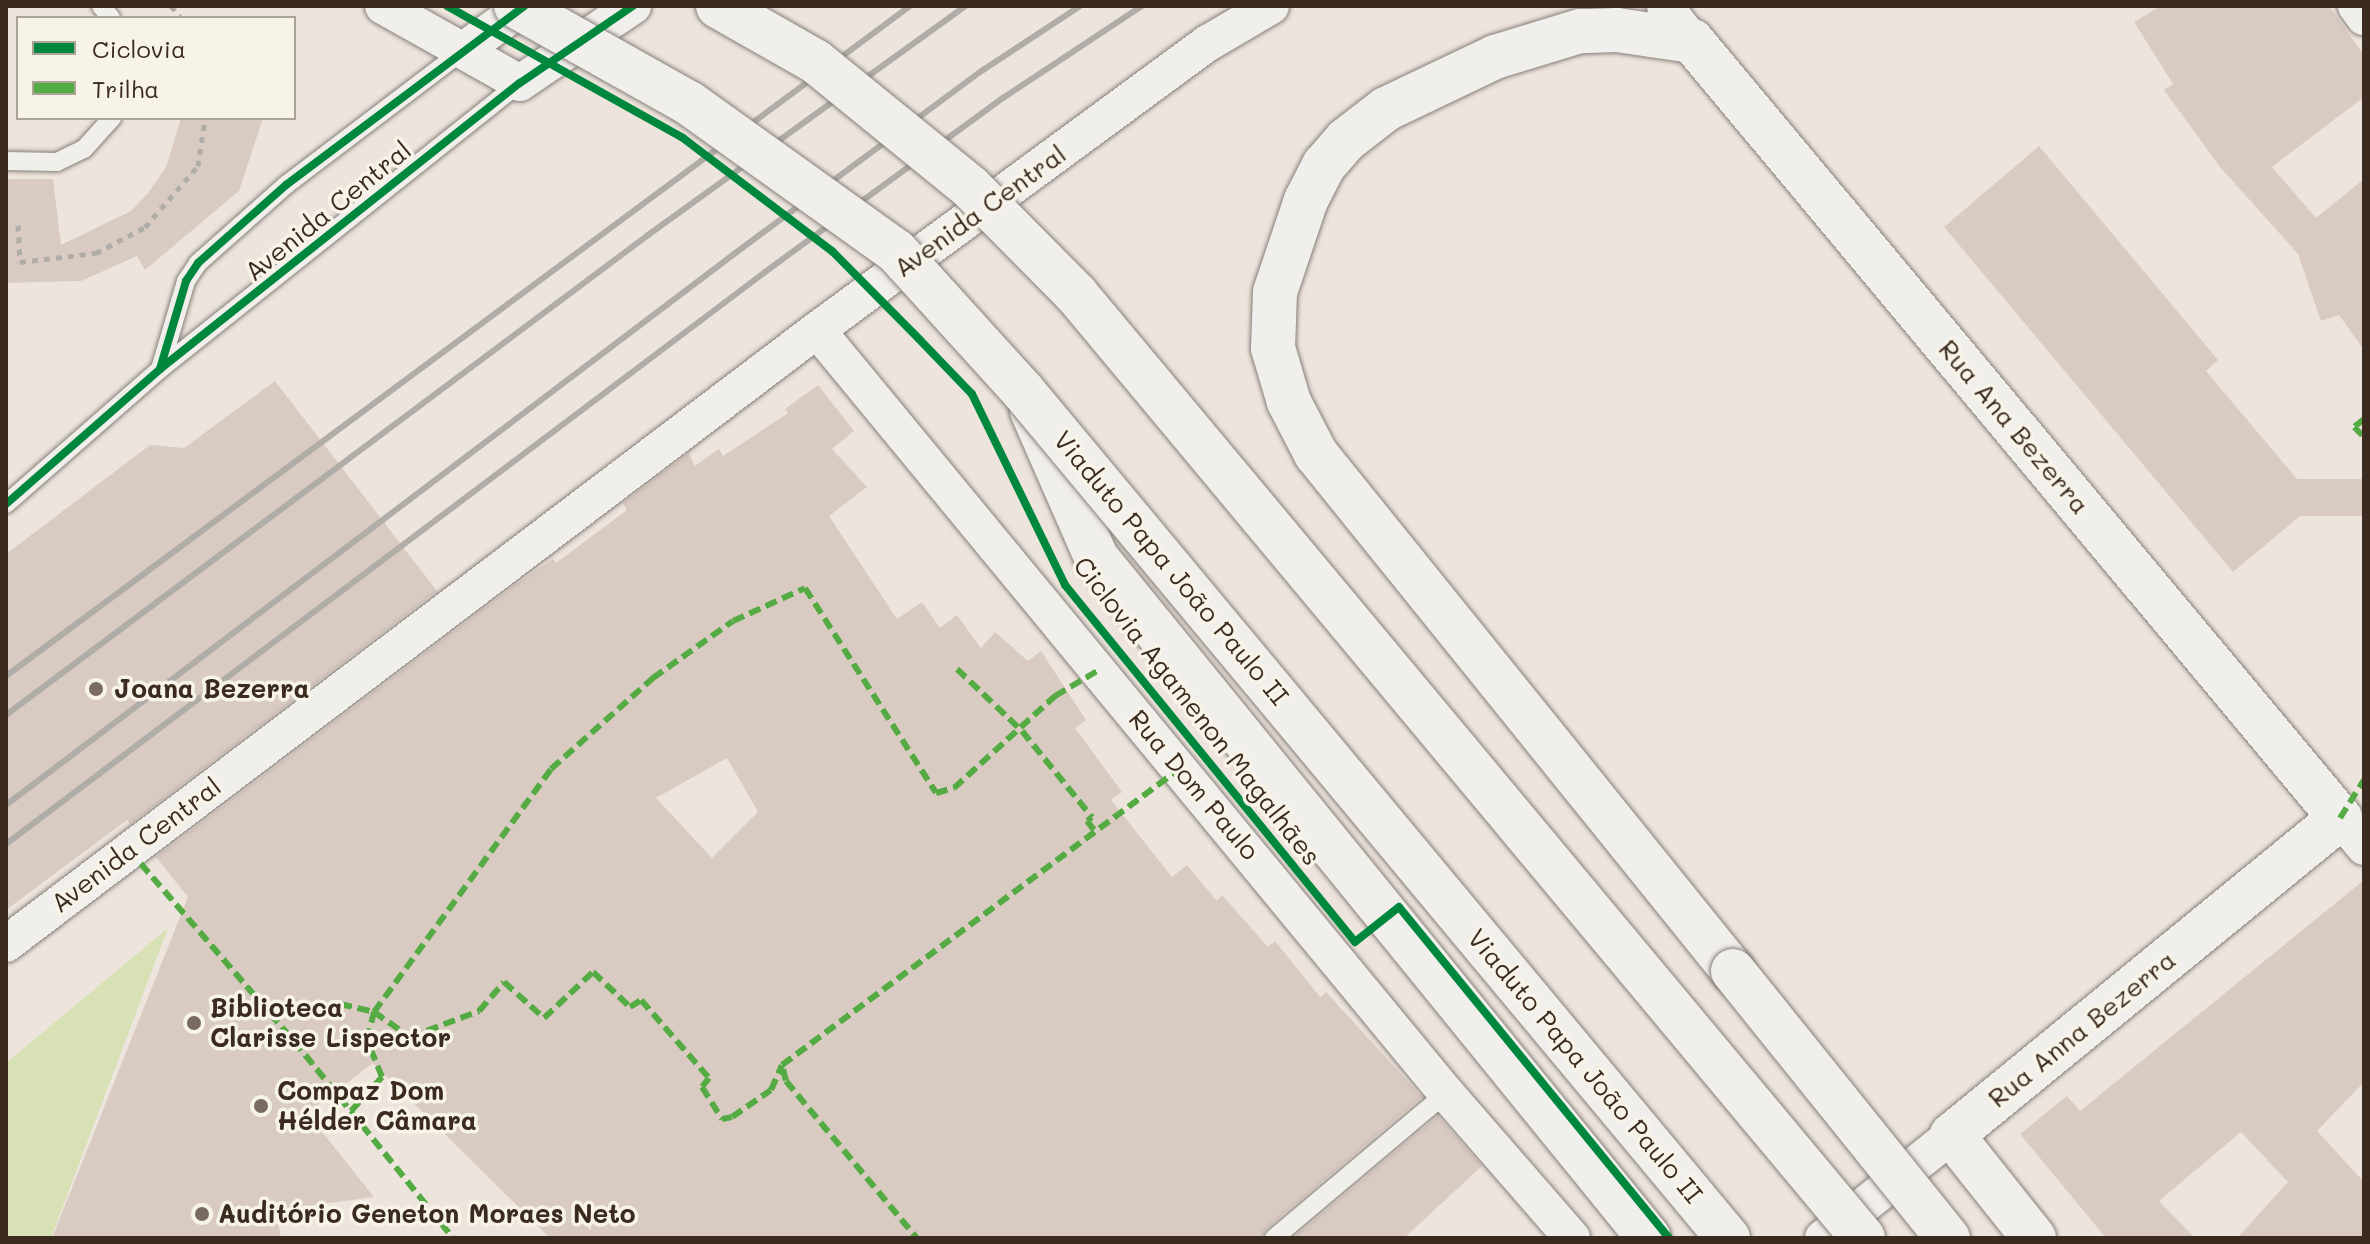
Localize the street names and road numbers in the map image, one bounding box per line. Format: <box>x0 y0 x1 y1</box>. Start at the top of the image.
street label: Avenida Central <box>239 134 417 288</box>
street label: Avenida Central <box>888 138 1072 284</box>
street label: Rua Ana Bezerra <box>1932 334 2096 520</box>
street label: Viaduto Papa João Paulo II <box>1047 425 1295 711</box>
street label: Ciclovia Agamenon Magalhães <box>1067 551 1327 871</box>
street label: Rua Dom Paulo <box>1122 704 1266 866</box>
street label: Avenida Central <box>45 771 227 919</box>
street label: Viaduto Papa João Paulo II <box>1461 923 1709 1209</box>
street label: Rua Anna Bezerra <box>1982 944 2182 1114</box>

